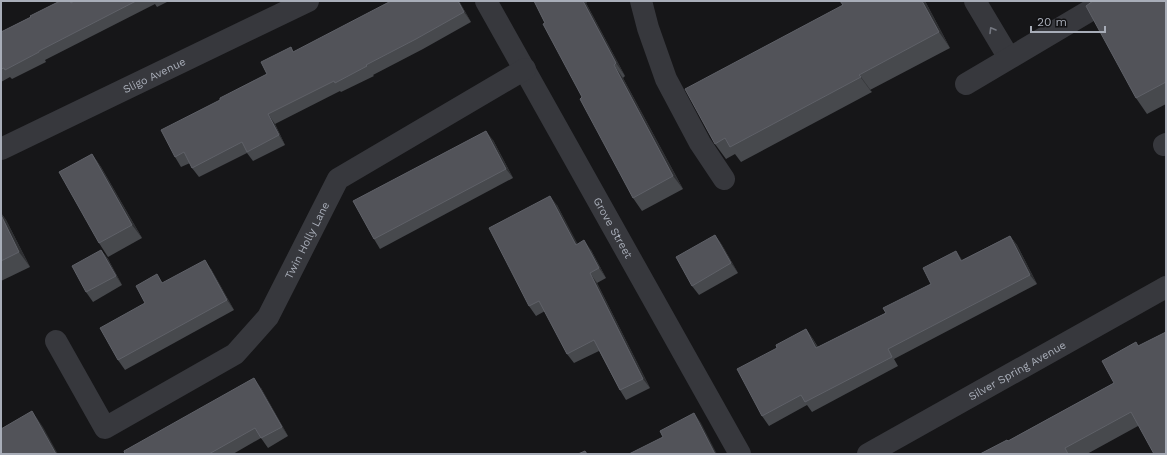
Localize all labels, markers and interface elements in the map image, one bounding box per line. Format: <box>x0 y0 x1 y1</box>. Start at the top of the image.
scale bar <box>1031 8 1105 34</box>
text: 20 m <box>1037 15 1067 29</box>
one-way arrow <box>989 27 997 34</box>
street label: Sligo Avenue <box>121 55 188 96</box>
street label: Grove Street <box>591 195 636 261</box>
street label: Twin Holly Lane <box>282 200 332 281</box>
street label: Silver Spring Avenue <box>966 338 1068 403</box>

